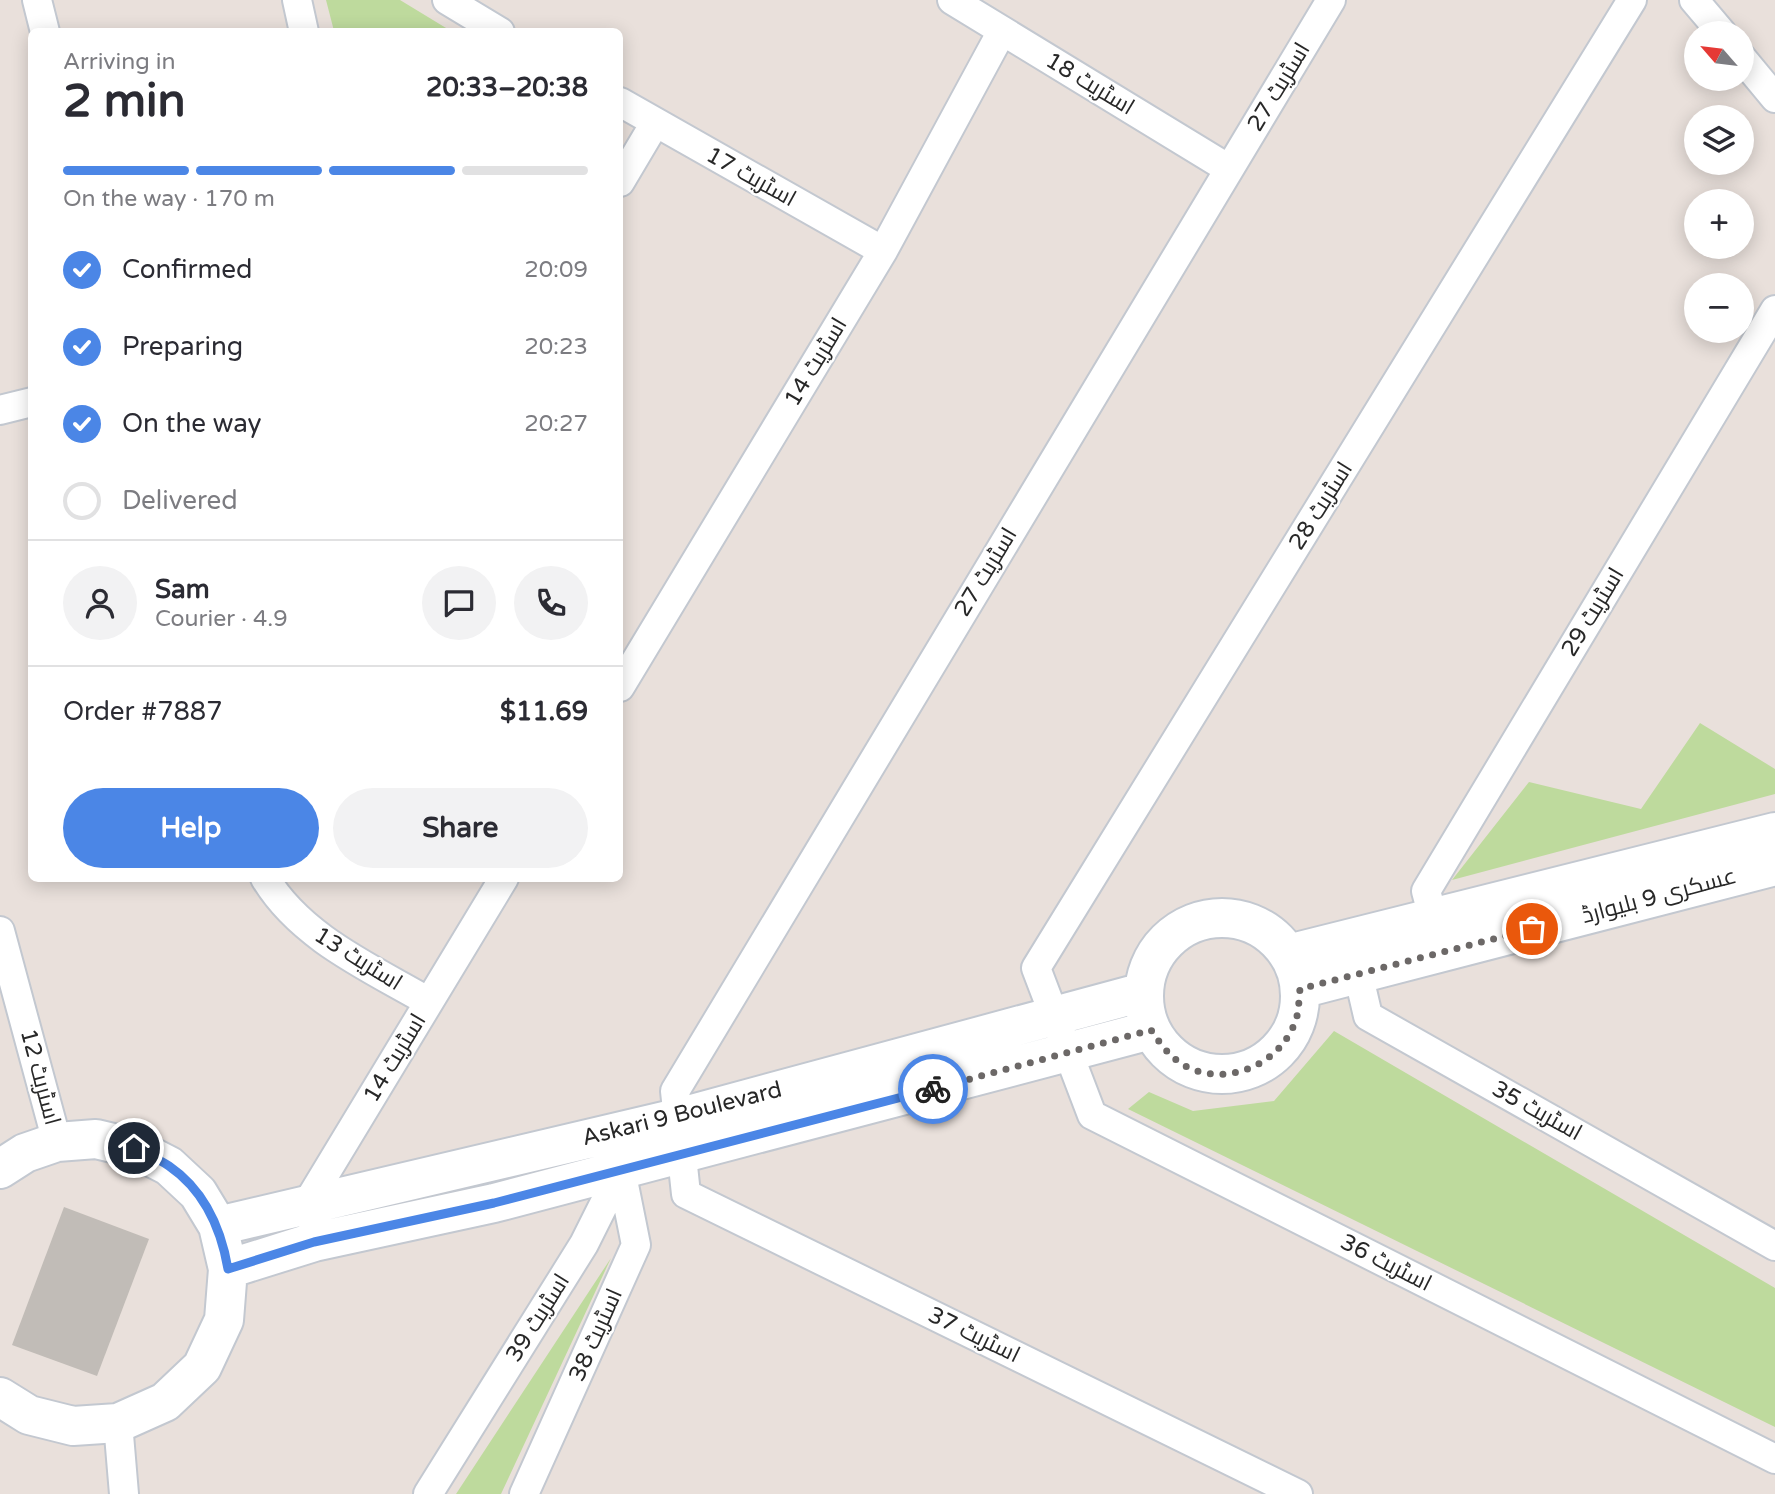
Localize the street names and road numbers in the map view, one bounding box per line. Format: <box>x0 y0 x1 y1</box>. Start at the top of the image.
street label: اسٹریٹ 27 <box>1242 37 1316 137</box>
street label: اسٹریٹ 18 <box>1040 47 1140 121</box>
street label: اسٹریٹ 17 <box>701 141 801 213</box>
street label: اسٹریٹ 14 <box>779 312 853 412</box>
street label: اسٹریٹ 28 <box>1283 457 1359 555</box>
street label: اسٹریٹ 27 <box>949 522 1023 622</box>
street label: اسٹریٹ 29 <box>1556 562 1630 662</box>
street label: عسکری 9 بلیوارڈ <box>1579 862 1739 930</box>
street label: اسٹریٹ 13 <box>309 921 407 997</box>
street label: اسٹریٹ 14 <box>358 1008 432 1108</box>
street label: اسٹریٹ 12 <box>14 1026 66 1128</box>
street label: اسٹریٹ 35 <box>1487 1075 1587 1147</box>
street label: Askari 9 Boulevard <box>579 1076 785 1152</box>
street label: اسٹریٹ 36 <box>1336 1228 1436 1298</box>
street label: اسٹریٹ 39 <box>500 1269 576 1367</box>
street label: اسٹریٹ 38 <box>563 1284 629 1386</box>
street label: اسٹریٹ 37 <box>924 1301 1024 1369</box>

